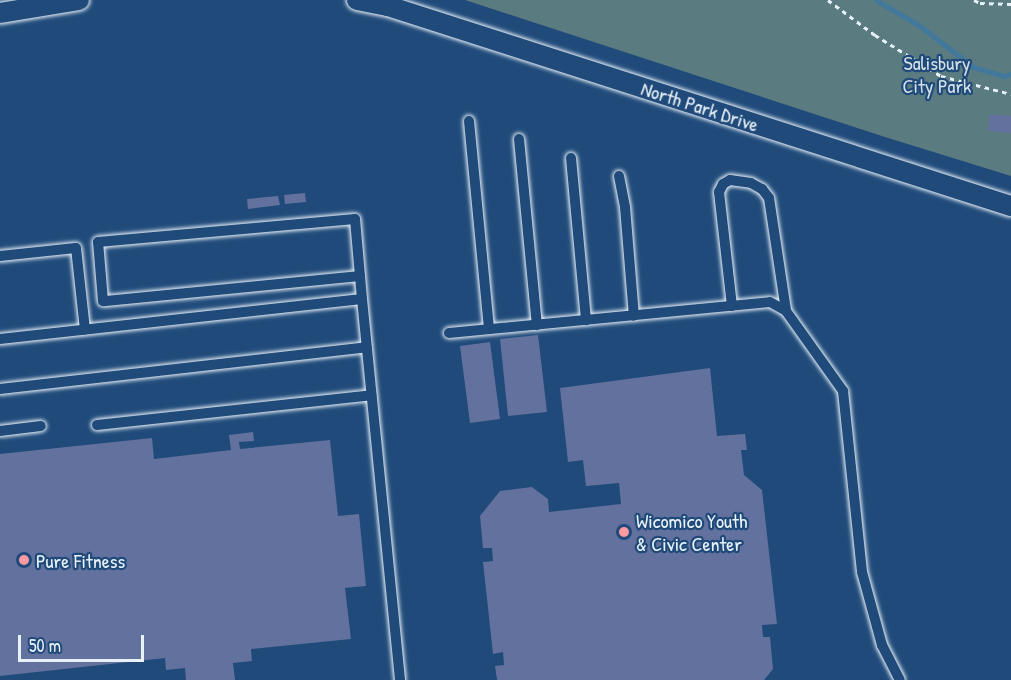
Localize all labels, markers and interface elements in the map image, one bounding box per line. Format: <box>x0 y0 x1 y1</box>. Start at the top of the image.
park label: Salisbury City Park <box>903 50 971 97</box>
street label: North Park Drive <box>638 76 762 136</box>
place label: Wicomico Youth & Civic Center <box>636 508 747 555</box>
marker: Wicomico Youth & Civic Center <box>617 525 631 539</box>
place label: Pure Fitness <box>36 548 125 572</box>
marker: Pure Fitness <box>17 553 31 567</box>
scale bar <box>21 623 147 661</box>
text: 50 m <box>29 633 61 658</box>

